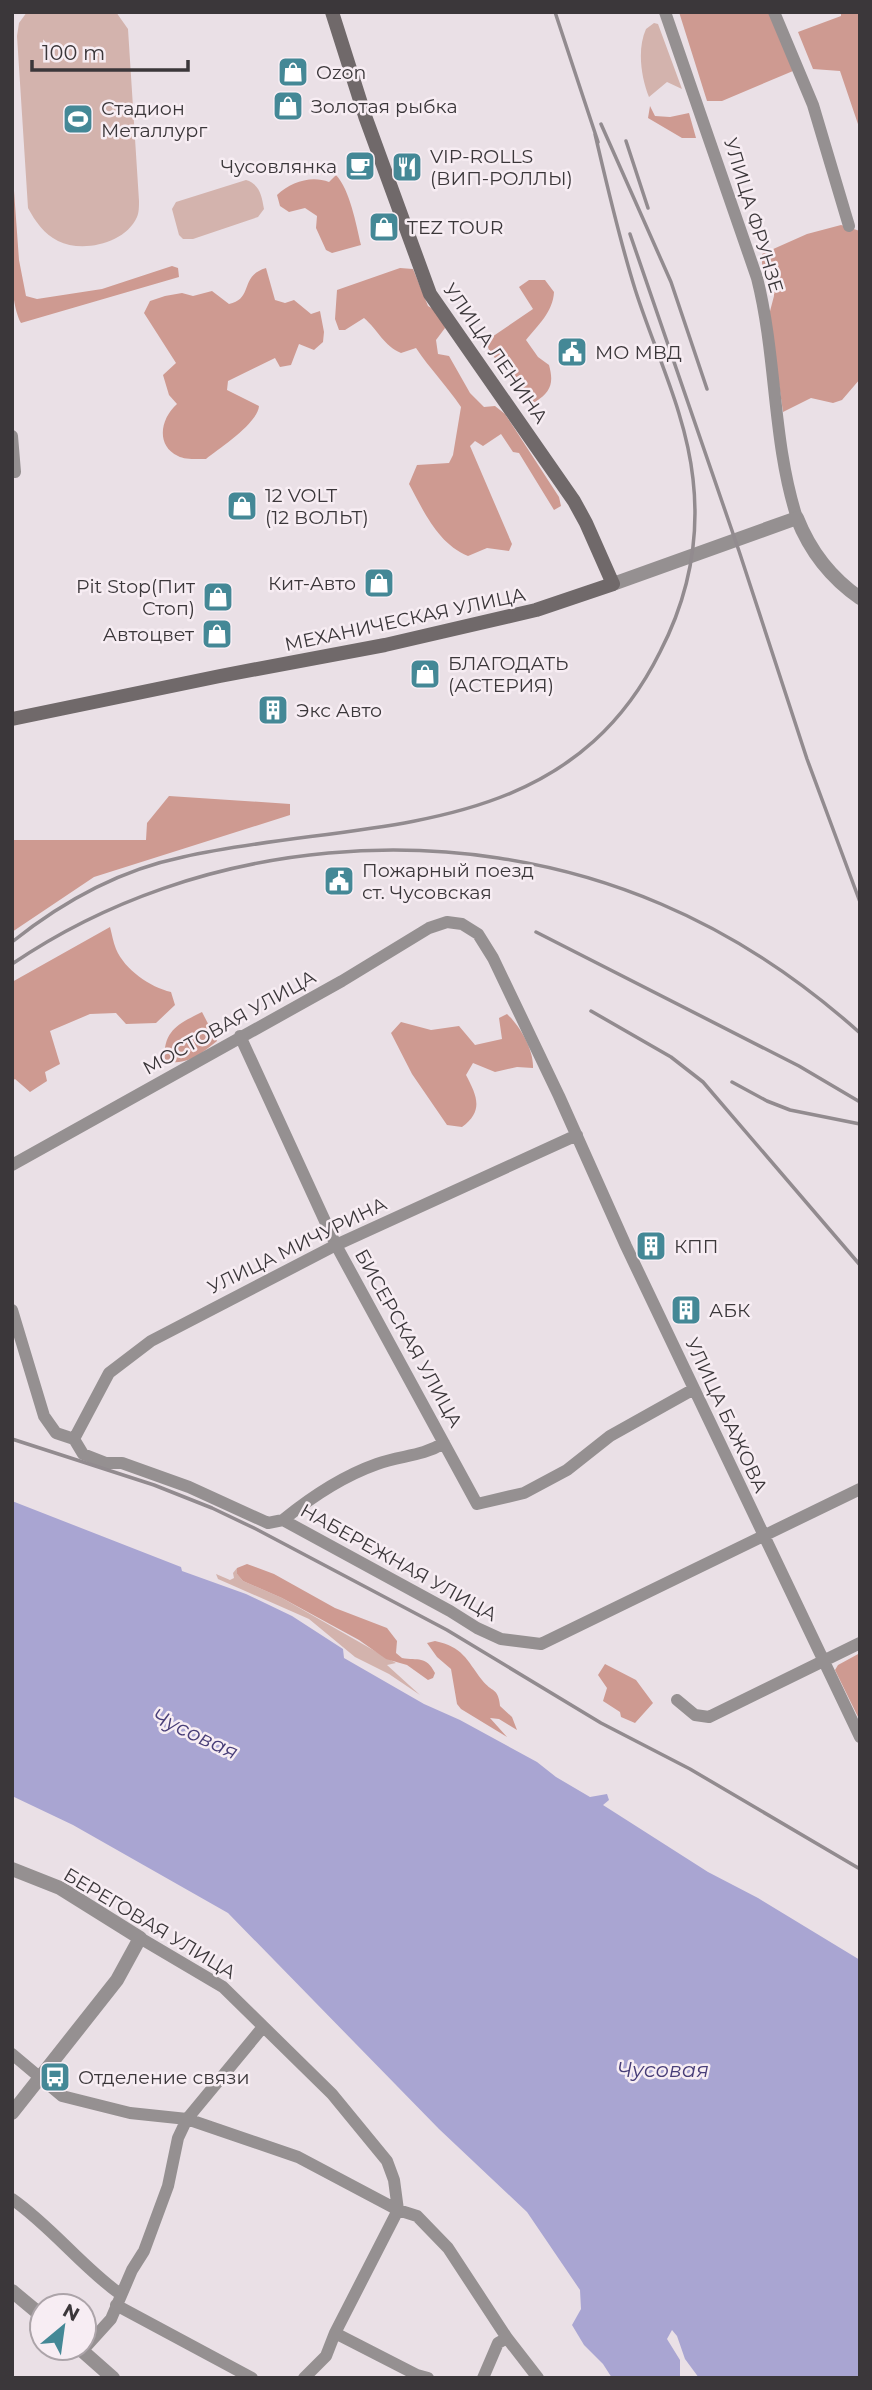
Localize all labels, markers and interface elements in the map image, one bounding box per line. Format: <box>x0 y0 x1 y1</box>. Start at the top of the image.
scale bar <box>32 28 187 72</box>
text: 100 m <box>42 40 105 65</box>
shop icon: Ozon <box>276 55 310 89</box>
place label: Ozon <box>316 61 366 84</box>
shop icon: Золотая рыбка <box>271 89 305 123</box>
place label: Золотая рыбка <box>311 95 458 118</box>
place label: Стадион Металлург <box>101 97 207 142</box>
sports icon: Стадион Металлург <box>61 102 95 136</box>
street label: УЛИЦА ФРУНЗЕ <box>719 135 788 295</box>
place label: VIP-ROLLS (ВИП-РОЛЛЫ) <box>430 145 573 190</box>
cafe icon: Чусовлянка <box>343 149 377 183</box>
restaurant icon: VIP-ROLLS (ВИП-РОЛЛЫ) <box>390 150 424 184</box>
place label: Чусовлянка <box>221 155 337 178</box>
shop icon: TEZ TOUR <box>367 210 401 244</box>
place label: TEZ TOUR <box>407 216 503 239</box>
street label: УЛИЦА ЛЕНИНА <box>438 279 553 428</box>
public building icon: МО МВД <box>555 335 589 369</box>
place label: МО МВД <box>595 341 682 364</box>
place label: 12 VOLT (12 ВОЛЬТ) <box>265 484 369 529</box>
shop icon: 12 VOLT (12 ВОЛЬТ) <box>225 489 259 523</box>
shop icon: Кит-Авто <box>362 566 396 600</box>
place label: Кит-Авто <box>268 572 356 595</box>
place label: Pit Stop(Пит Стоп) <box>76 575 195 620</box>
shop icon: Pit Stop(Пит Стоп) <box>201 580 235 614</box>
street label: МЕХАНИЧЕСКАЯ УЛИЦА <box>283 583 528 656</box>
shop icon: Автоцвет <box>200 617 234 651</box>
place label: Автоцвет <box>103 623 194 646</box>
place label: БЛАГОДАТЬ (АСТЕРИЯ) <box>448 652 569 697</box>
shop icon: БЛАГОДАТЬ (АСТЕРИЯ) <box>408 657 442 691</box>
building icon: Экс Авто <box>256 693 290 727</box>
place label: Экс Авто <box>296 699 382 722</box>
place label: Пожарный поезд ст. Чусовская <box>362 859 534 904</box>
public building icon: Пожарный поезд ст. Чусовская <box>322 864 356 898</box>
street label: МОСТОВАЯ УЛИЦА <box>139 965 320 1080</box>
street label: УЛИЦА МИЧУРИНА <box>204 1192 391 1299</box>
building icon: КПП <box>634 1229 668 1263</box>
place label: КПП <box>674 1235 718 1258</box>
street label: БИСЕРСКАЯ УЛИЦА <box>350 1245 467 1432</box>
building icon: АБК <box>669 1293 703 1327</box>
place label: АБК <box>709 1299 750 1322</box>
street label: УЛИЦА БАЖОВА <box>681 1334 773 1496</box>
street label: НАБЕРЕЖНАЯ УЛИЦА <box>296 1499 501 1626</box>
water label: Чусовая <box>148 1703 242 1764</box>
street label: БЕРЕГОВАЯ УЛИЦА <box>59 1863 240 1984</box>
water label: Чусовая <box>617 2057 709 2082</box>
bus stop icon: Отделение связи <box>38 2060 72 2094</box>
place label: Отделение связи <box>78 2066 250 2089</box>
north arrow <box>28 2292 98 2362</box>
text: N <box>59 2299 83 2326</box>

